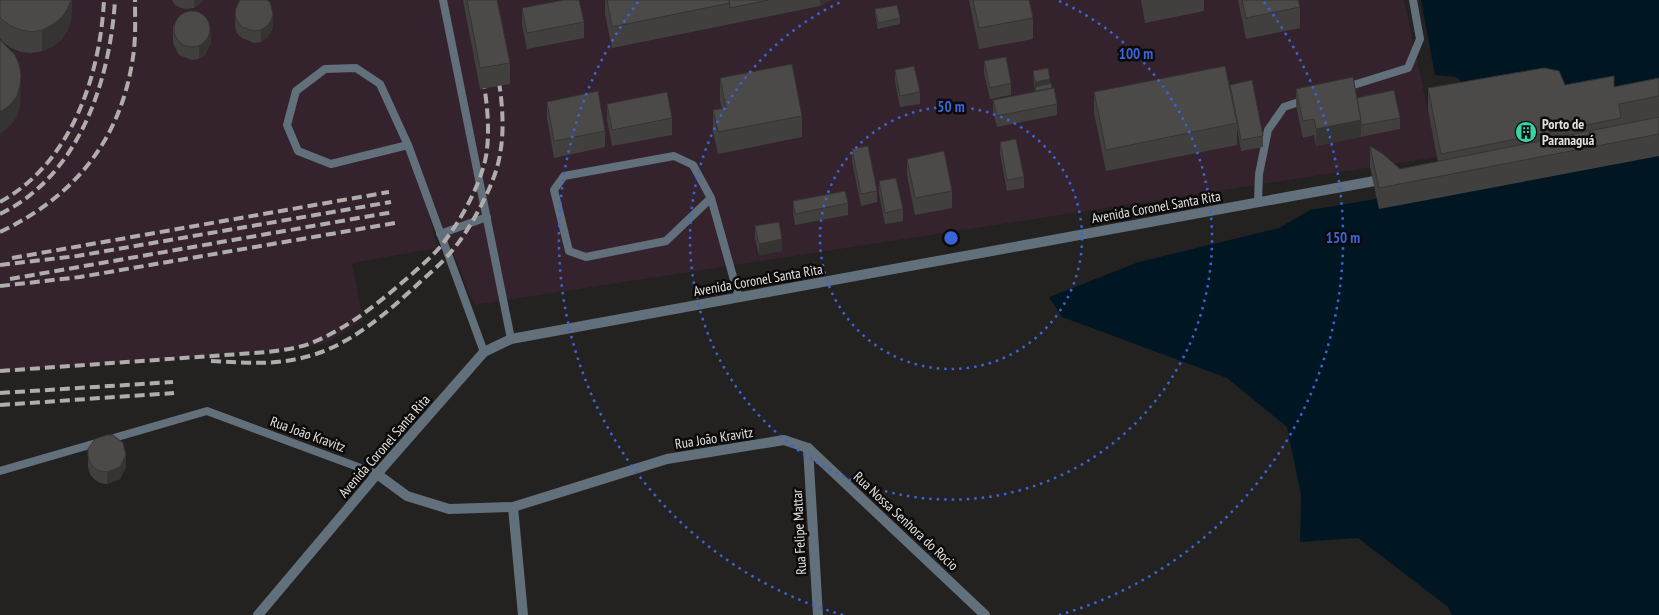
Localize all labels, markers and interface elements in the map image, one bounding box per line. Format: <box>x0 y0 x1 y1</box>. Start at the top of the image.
text: 100 m <box>1119 44 1153 63</box>
text: 50 m <box>937 97 965 116</box>
place label: Porto de Paranaguá <box>1542 115 1595 149</box>
building icon: Porto de Paranaguá <box>1514 120 1538 144</box>
street label: Avenida Coronel Santa Rita <box>1090 187 1222 227</box>
text: 150 m <box>1326 228 1360 247</box>
centre of rings <box>942 229 960 247</box>
street label: Avenida Coronel Santa Rita <box>692 260 824 300</box>
street label: Avenida Coronel Santa Rita <box>334 391 434 501</box>
street label: Rua João Kravitz <box>268 412 348 456</box>
street label: Rua João Kravitz <box>674 423 754 453</box>
street label: Rua Nossa Senhora do Rocio <box>850 468 962 574</box>
street label: Rua Felipe Mattar <box>788 489 810 575</box>

